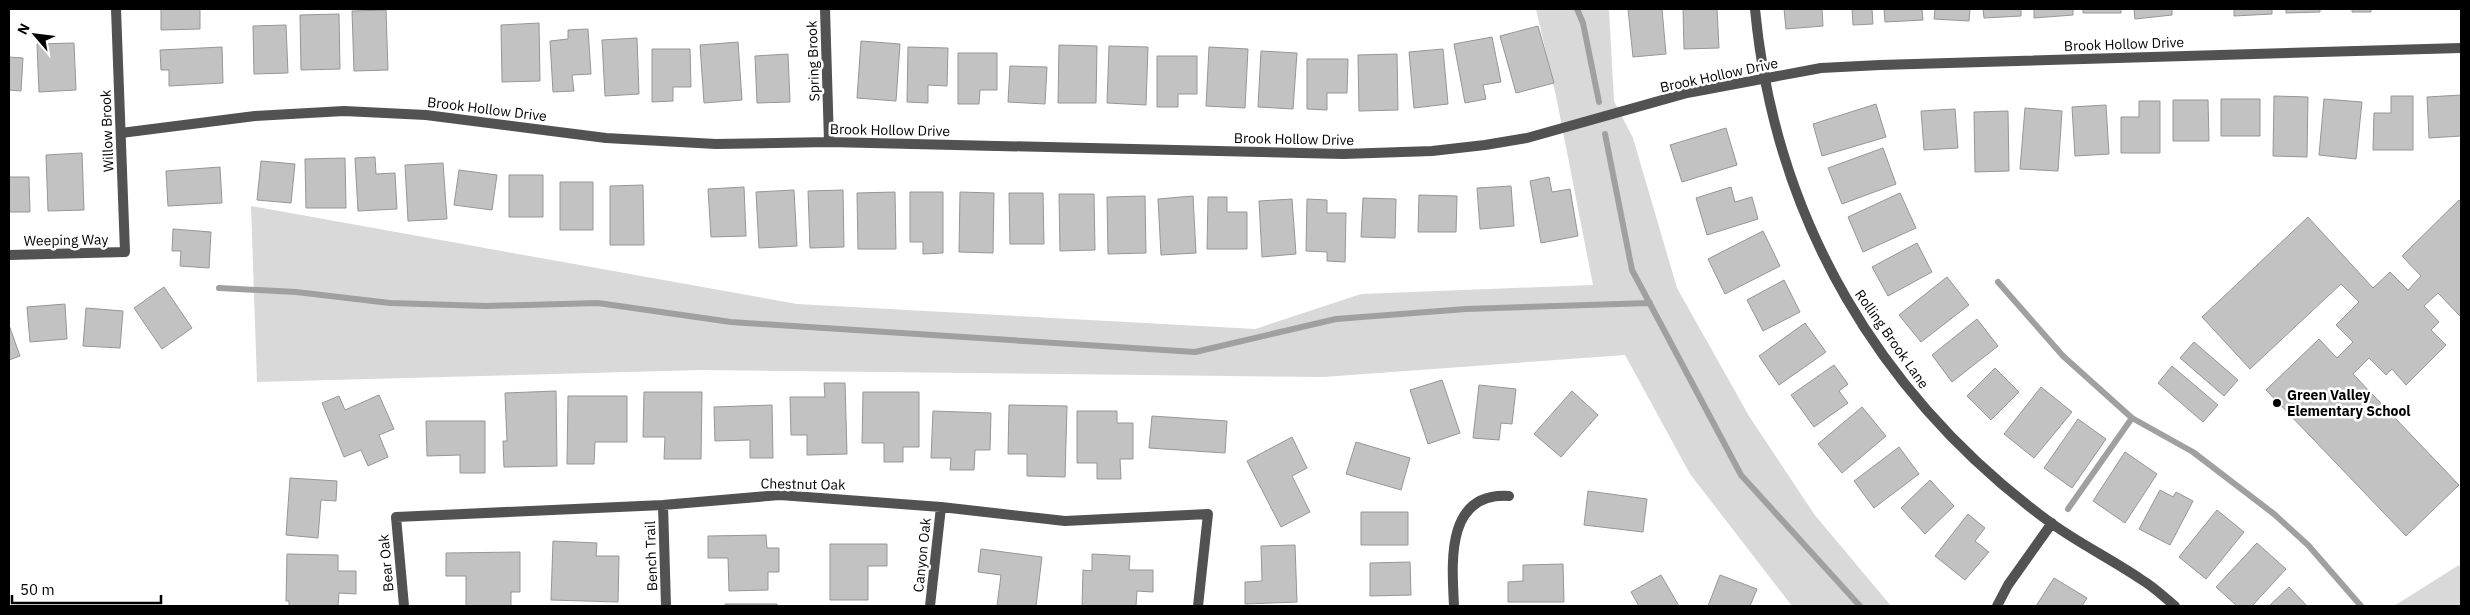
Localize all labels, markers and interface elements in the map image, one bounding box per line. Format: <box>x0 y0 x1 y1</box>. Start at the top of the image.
north arrow <box>10 10 60 60</box>
text: N <box>13 20 34 38</box>
street label: Spring Brook <box>803 20 823 102</box>
street label: Brook Hollow Drive <box>2064 33 2185 55</box>
street label: Brook Hollow Drive <box>1658 54 1780 96</box>
street label: Willow Brook <box>97 89 117 173</box>
street label: Brook Hollow Drive <box>426 93 548 125</box>
street label: Brook Hollow Drive <box>830 120 951 140</box>
street label: Brook Hollow Drive <box>1234 129 1355 149</box>
street label: Weeping Way <box>24 230 108 250</box>
street label: Rolling Brook Lane <box>1851 286 1933 392</box>
place label: Green Valley Elementary School <box>2287 386 2411 420</box>
marker: Green Valley Elementary School <box>2271 397 2283 409</box>
street label: Chestnut Oak <box>760 474 846 494</box>
street label: Canyon Oak <box>909 516 935 593</box>
street label: Bench Trail <box>641 520 661 591</box>
street label: Bear Oak <box>374 533 397 592</box>
scale bar <box>12 572 161 604</box>
text: 50 m <box>20 580 55 599</box>

